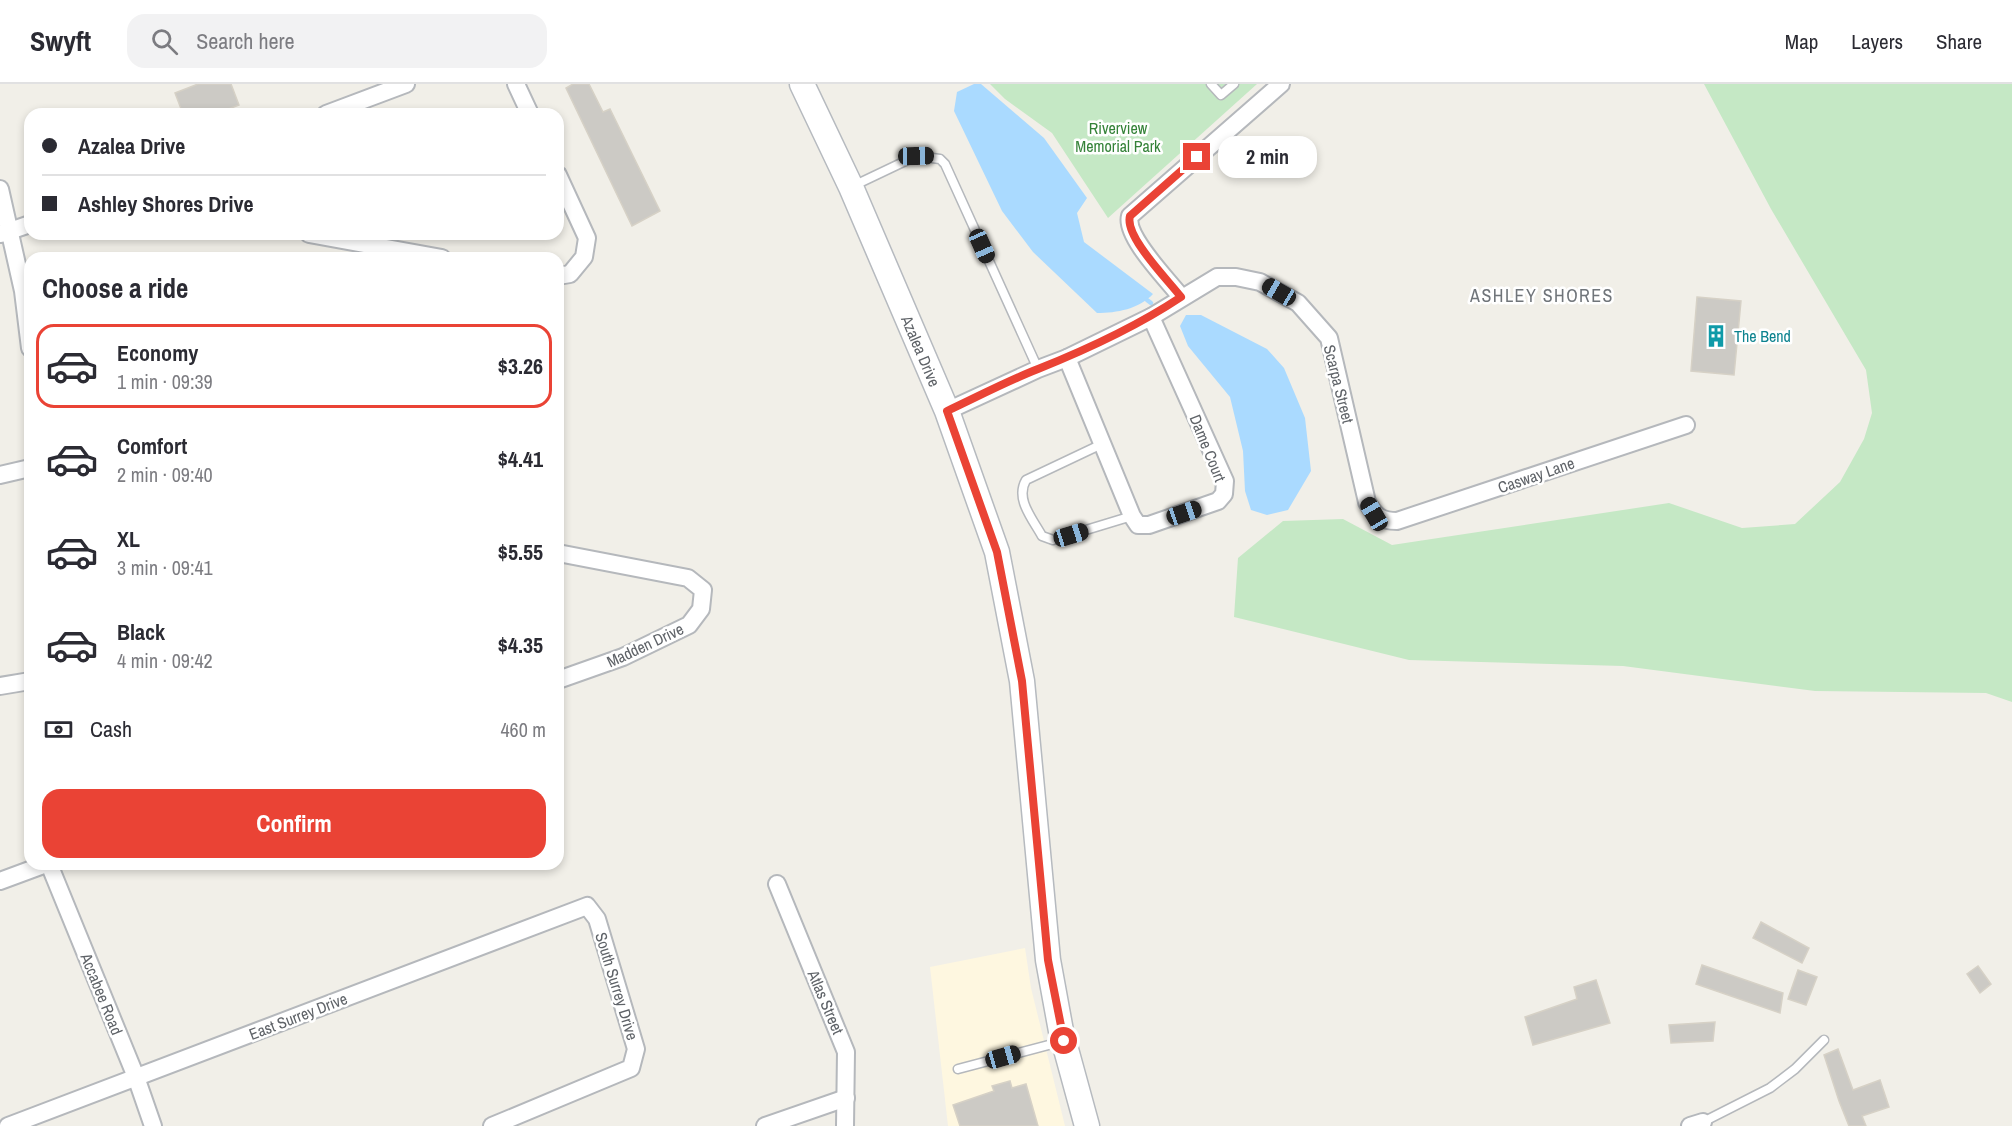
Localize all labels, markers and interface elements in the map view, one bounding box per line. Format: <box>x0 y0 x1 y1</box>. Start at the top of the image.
search box <box>127 14 547 68</box>
text: Swyft <box>30 22 91 60</box>
icon: search <box>148 25 181 58</box>
text: Search here <box>196 26 295 56</box>
text: Map <box>1785 27 1818 56</box>
text: Layers <box>1851 27 1903 56</box>
text: Share <box>1936 27 1982 56</box>
park label: Riverview Memorial Park <box>1075 117 1161 157</box>
text: Azalea Drive <box>78 131 185 161</box>
callout: 2 min <box>1218 136 1317 178</box>
route end <box>1183 143 1210 170</box>
text: 2 min <box>1246 143 1289 170</box>
car <box>898 147 934 165</box>
text: Ashley Shores Drive <box>78 189 253 219</box>
car <box>966 226 998 266</box>
text: Choose a ride <box>42 270 188 306</box>
car <box>1259 275 1299 309</box>
district label: ASHLEY SHORES <box>1469 283 1614 308</box>
street label: Azalea Drive <box>896 311 946 390</box>
building icon: The Bend <box>1703 323 1729 349</box>
place label: The Bend <box>1734 325 1791 347</box>
text: Economy <box>117 338 198 368</box>
icon: car <box>45 339 99 393</box>
street label: Scarpa Street <box>1319 342 1359 426</box>
text: $3.26 <box>498 351 543 381</box>
text: 1 min · 09:39 <box>117 368 213 395</box>
street label: Dame Court <box>1185 411 1232 485</box>
text: Comfort <box>117 431 187 461</box>
icon: car <box>45 432 99 486</box>
text: $4.41 <box>498 444 543 474</box>
street label: Casway Lane <box>1495 452 1577 498</box>
text: 2 min · 09:40 <box>117 461 213 488</box>
car <box>1357 494 1391 534</box>
car <box>1164 499 1204 527</box>
car <box>1051 521 1091 549</box>
text: XL <box>117 524 140 554</box>
icon: car <box>45 525 99 579</box>
text: $5.55 <box>498 537 543 567</box>
text: 3 min · 09:41 <box>117 554 213 581</box>
text: Black <box>117 617 165 647</box>
icon: car <box>45 618 99 672</box>
street label: Madden Drive <box>603 618 687 672</box>
text: $4.35 <box>498 630 543 660</box>
text: 4 min · 09:42 <box>117 647 213 674</box>
icon: cash <box>42 713 75 746</box>
text: Cash <box>90 714 132 744</box>
text: 460 m <box>500 716 546 743</box>
button: Confirm <box>42 789 546 858</box>
street label: South Surrey Drive <box>590 929 644 1043</box>
street label: Accabee Road <box>75 949 128 1038</box>
street label: Atlas Street <box>802 966 850 1038</box>
street label: East Surrey Drive <box>246 987 350 1045</box>
route start <box>1050 1027 1077 1054</box>
car <box>983 1043 1023 1071</box>

